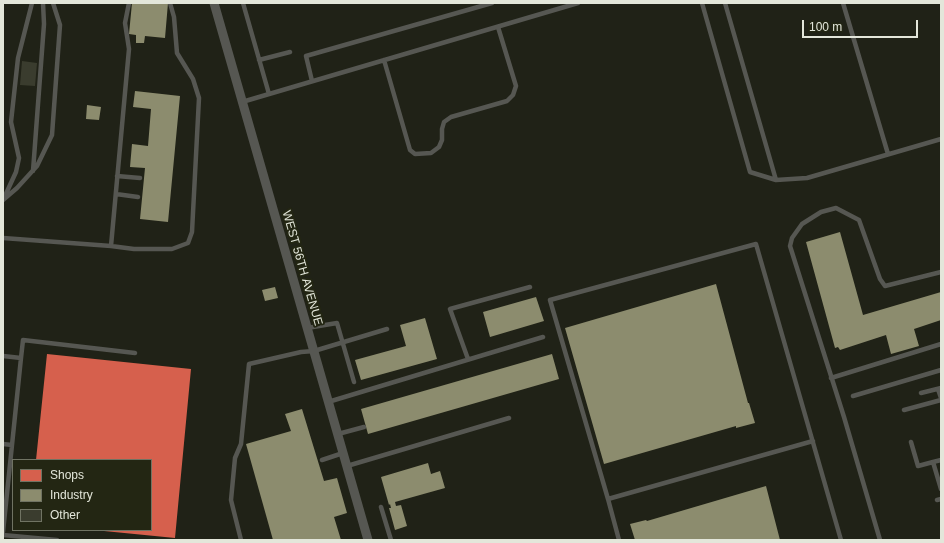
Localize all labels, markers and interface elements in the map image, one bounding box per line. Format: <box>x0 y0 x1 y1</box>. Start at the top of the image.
scale bar <box>804 12 920 38</box>
text: 100 m <box>809 20 842 34</box>
street label: WEST 56TH AVENUE <box>279 209 325 327</box>
legend <box>12 459 152 531</box>
text: Shops <box>50 468 84 482</box>
text: Industry <box>50 488 93 502</box>
text: Other <box>50 508 80 522</box>

